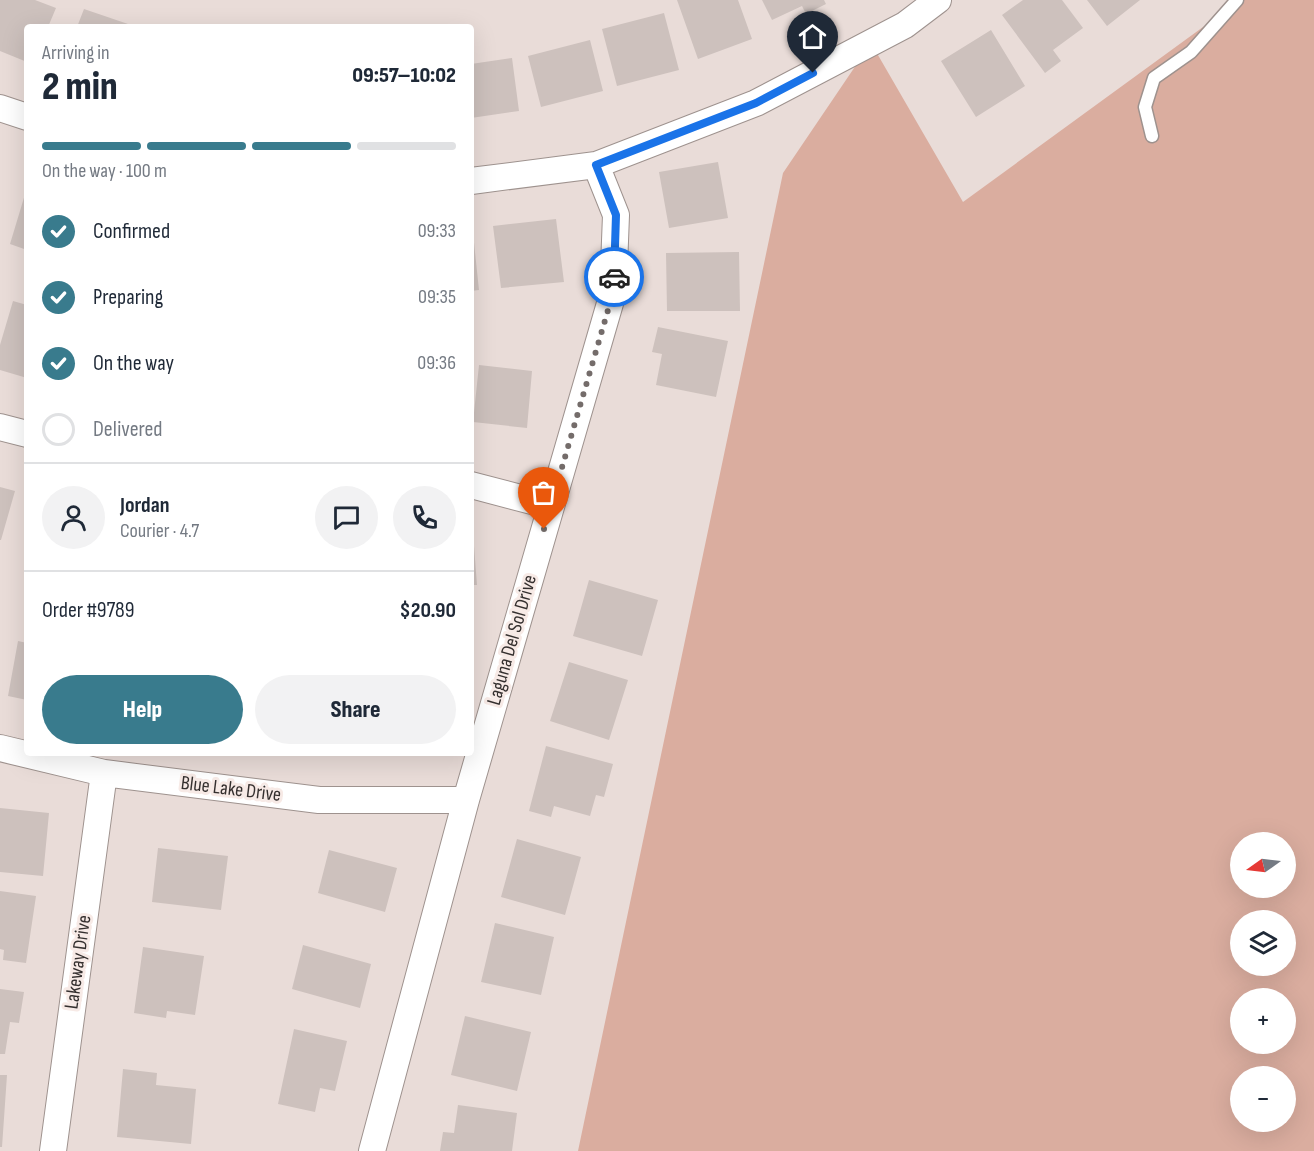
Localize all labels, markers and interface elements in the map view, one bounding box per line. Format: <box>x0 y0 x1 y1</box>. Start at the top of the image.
pin <box>787 11 838 73</box>
icon: home <box>796 20 829 53</box>
text: Arriving in <box>42 41 110 65</box>
text: 09:57–10:02 <box>352 62 456 89</box>
text: 2 min <box>42 64 118 111</box>
text: On the way · 100 m <box>42 159 167 183</box>
icon: check <box>42 215 75 248</box>
text: Confirmed <box>93 218 170 245</box>
text: 09:33 <box>418 219 456 243</box>
courier <box>584 247 644 307</box>
icon: car <box>598 261 631 294</box>
icon: check <box>42 281 75 314</box>
text: Preparing <box>93 284 163 311</box>
text: 09:35 <box>418 285 456 309</box>
icon: check <box>42 347 75 380</box>
text: On the way <box>93 350 174 377</box>
text: 09:36 <box>417 351 456 375</box>
text: Delivered <box>93 416 162 443</box>
pin <box>518 467 569 529</box>
icon: bag <box>527 476 560 509</box>
button: person <box>42 486 105 549</box>
button: chat <box>315 486 378 549</box>
button: phone <box>393 486 456 549</box>
text: Jordan <box>120 492 169 519</box>
text: Courier · 4.7 <box>120 519 199 543</box>
street label: Laguna Del Sol Drive <box>482 572 542 708</box>
text: Order #9789 <box>42 597 135 624</box>
text: $20.90 <box>400 597 456 624</box>
button: Help <box>42 675 243 744</box>
button: Share <box>255 675 456 744</box>
street label: Blue Lake Drive <box>180 771 282 807</box>
north arrow <box>1230 832 1296 898</box>
map controls <box>1230 832 1296 1132</box>
button: layers <box>1230 910 1296 976</box>
street label: Lakeway Drive <box>60 913 96 1011</box>
button: + <box>1230 988 1296 1054</box>
button: − <box>1230 1066 1296 1132</box>

